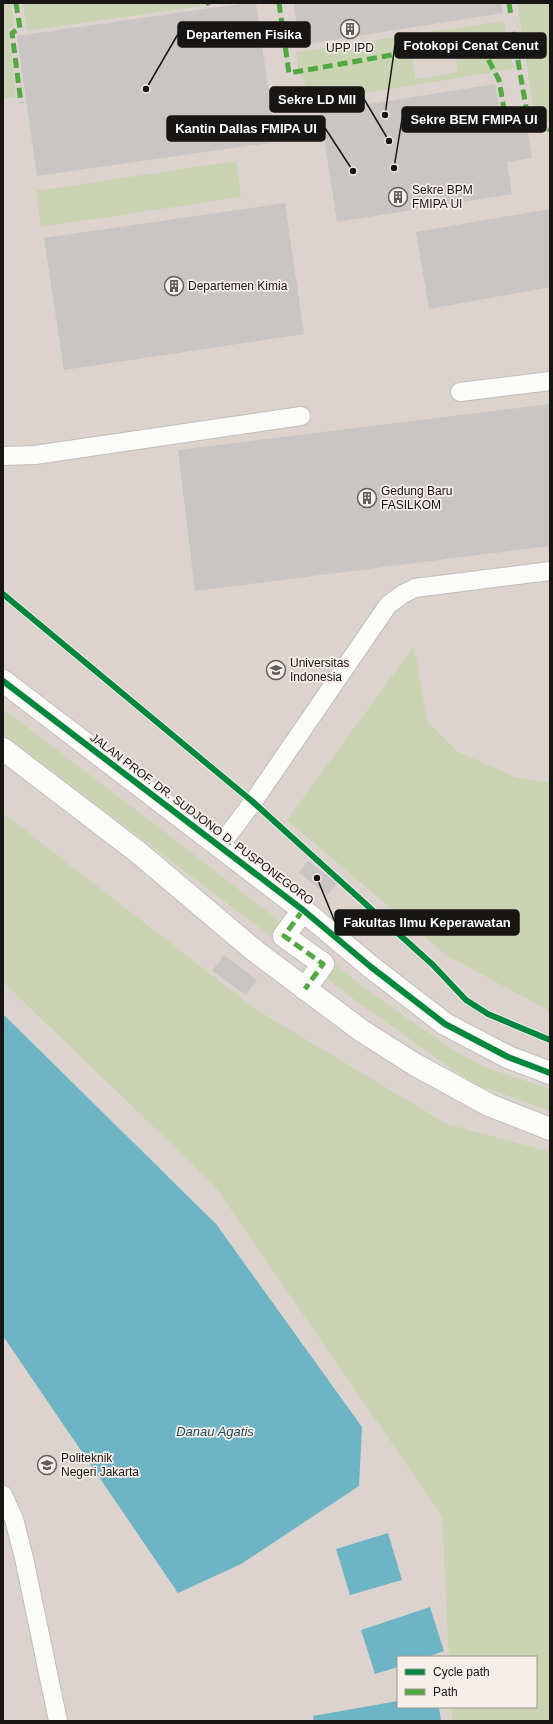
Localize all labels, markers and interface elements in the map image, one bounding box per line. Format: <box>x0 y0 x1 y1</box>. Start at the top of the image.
building icon: UPP IPD <box>339 18 361 40</box>
callout: Departemen Fisika <box>178 22 310 47</box>
text: Departemen Fisika <box>186 27 303 42</box>
callout: Fotokopi Cenat Cenut <box>395 33 546 58</box>
text: Fotokopi Cenat Cenut <box>403 38 539 53</box>
place label: UPP IPD <box>326 41 374 55</box>
callout: Sekre LD MII <box>270 87 364 112</box>
text: Sekre LD MII <box>278 92 356 107</box>
callout: Sekre BEM FMIPA UI <box>402 107 546 132</box>
text: Sekre BEM FMIPA UI <box>410 112 538 127</box>
callout: Kantin Dallas FMIPA UI <box>167 116 325 141</box>
text: Kantin Dallas FMIPA UI <box>175 121 317 136</box>
place label: Sekre BPM FMIPA UI <box>412 183 473 211</box>
building icon: Sekre BPM FMIPA UI <box>387 186 409 208</box>
building icon: Departemen Kimia <box>163 275 185 297</box>
place label: Departemen Kimia <box>188 279 288 293</box>
place label: Gedung Baru FASILKOM <box>381 484 452 512</box>
building icon: Gedung Baru FASILKOM <box>356 487 378 509</box>
place label: Universitas Indonesia <box>290 656 349 684</box>
school or university icon: Universitas Indonesia <box>265 659 287 681</box>
street label: JALAN PROF. DR. SUDJONO D. PUSPONEGORO <box>88 730 316 908</box>
callout: Fakultas Ilmu Keperawatan <box>335 910 519 935</box>
text: Fakultas Ilmu Keperawatan <box>343 915 511 930</box>
water label: Danau Agatis <box>176 1424 254 1439</box>
place label: Politeknik Negeri Jakarta <box>61 1451 139 1479</box>
school or university icon: Politeknik Negeri Jakarta <box>36 1454 58 1476</box>
legend <box>397 1656 537 1708</box>
text: Cycle path <box>433 1665 490 1679</box>
text: Path <box>433 1685 458 1699</box>

